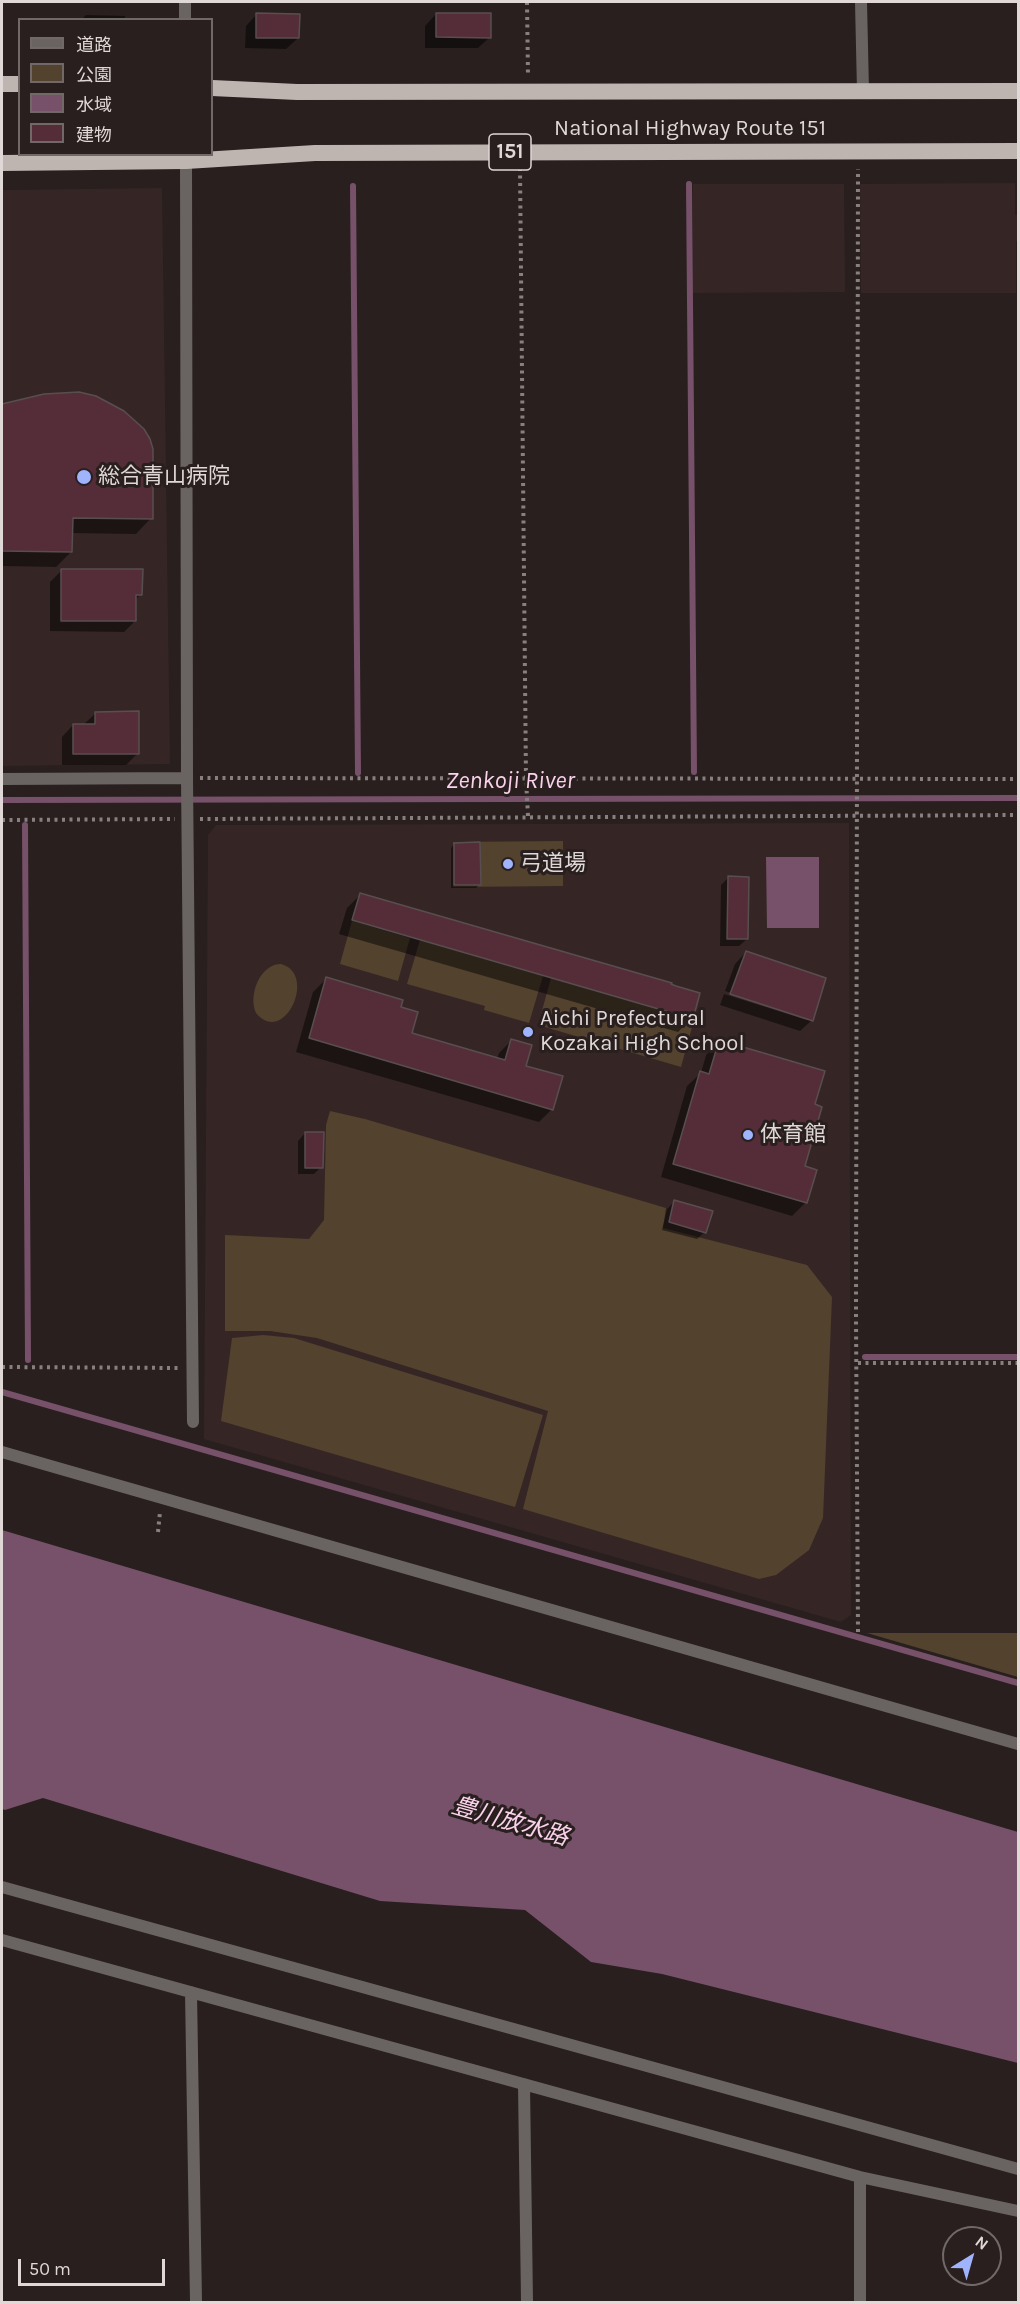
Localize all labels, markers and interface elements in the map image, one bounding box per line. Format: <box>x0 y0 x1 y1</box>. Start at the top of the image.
legend <box>18 18 213 156</box>
text: 道路 <box>76 34 112 56</box>
text: 公園 <box>76 64 112 86</box>
text: 水域 <box>76 94 112 116</box>
street label: National Highway Route 151 <box>554 116 826 142</box>
text: 建物 <box>76 124 112 146</box>
road number: 151 <box>489 134 531 170</box>
place label: 総合青山病院 <box>98 464 230 490</box>
marker: 総合青山病院 <box>75 468 93 486</box>
water label: Zenkoji River <box>445 767 575 795</box>
place label: 弓道場 <box>520 851 586 877</box>
marker: 弓道場 <box>501 857 515 871</box>
place label: Aichi Prefectural Kozakai High School <box>540 1006 745 1058</box>
marker: Aichi Prefectural Kozakai High School <box>521 1025 535 1039</box>
place label: 体育館 <box>760 1122 826 1148</box>
marker: 体育館 <box>741 1128 755 1142</box>
water label: 豊川放水路 <box>448 1792 572 1852</box>
north arrow <box>942 2226 1002 2286</box>
text: N <box>972 2232 992 2254</box>
scale bar <box>21 2247 168 2285</box>
text: 50 m <box>29 2258 71 2280</box>

